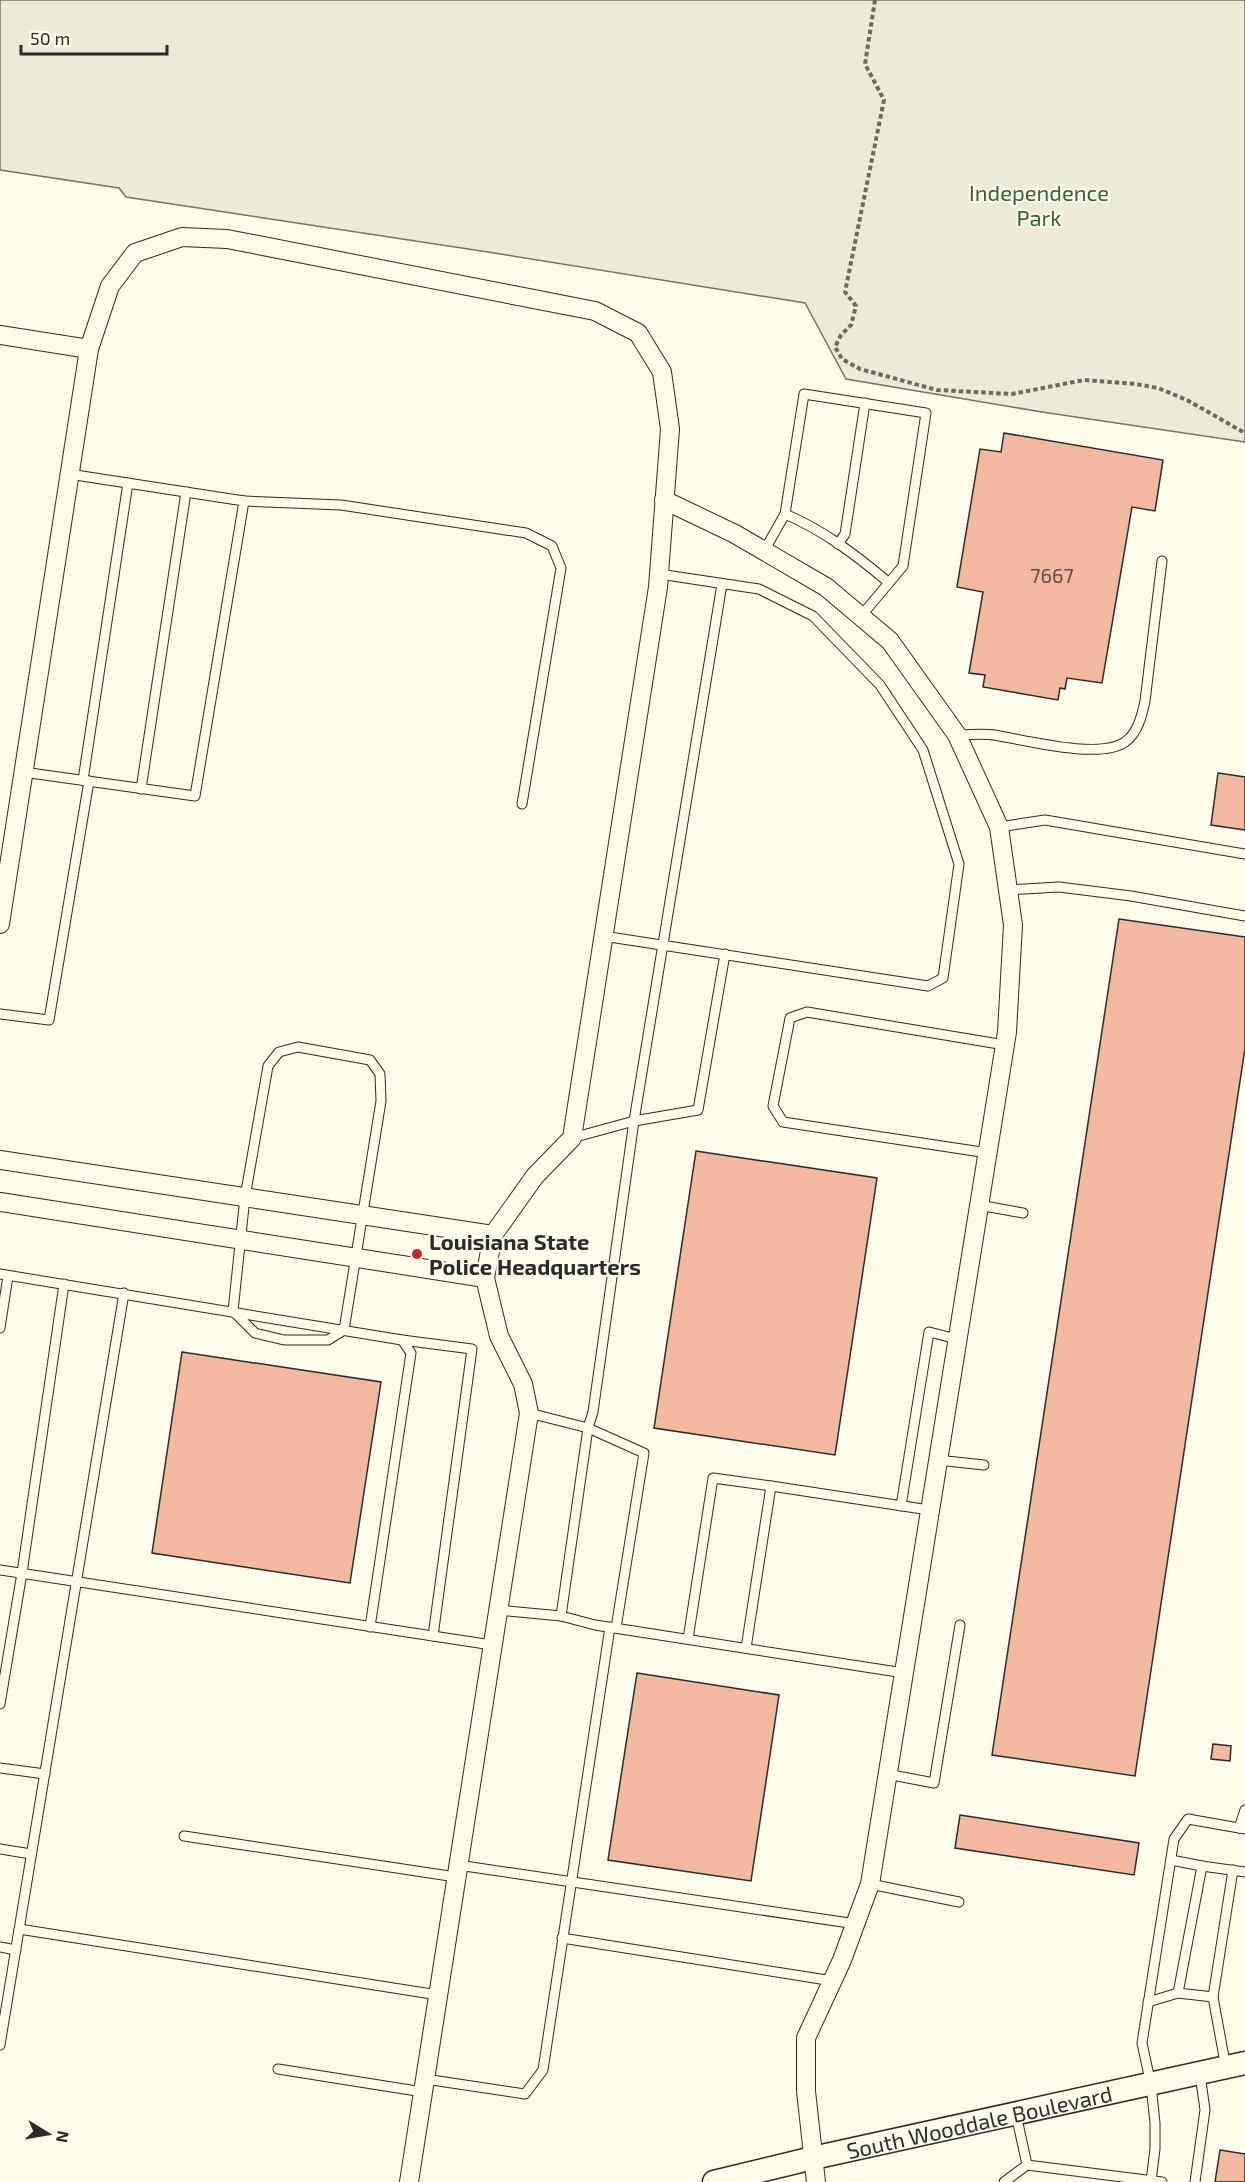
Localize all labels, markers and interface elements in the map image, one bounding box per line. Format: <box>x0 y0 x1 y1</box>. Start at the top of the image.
scale bar <box>21 18 166 56</box>
text: 50 m <box>30 27 70 49</box>
park label: Independence Park <box>969 179 1109 230</box>
house number: 7667 <box>1030 563 1074 587</box>
place label: Louisiana State Police Headquarters <box>429 1228 641 1279</box>
marker: Louisiana State Police Headquarters <box>410 1247 424 1261</box>
street label: South Wooddale Boulevard <box>844 2080 1114 2163</box>
north arrow <box>18 2104 78 2164</box>
text: N <box>53 2129 74 2144</box>

